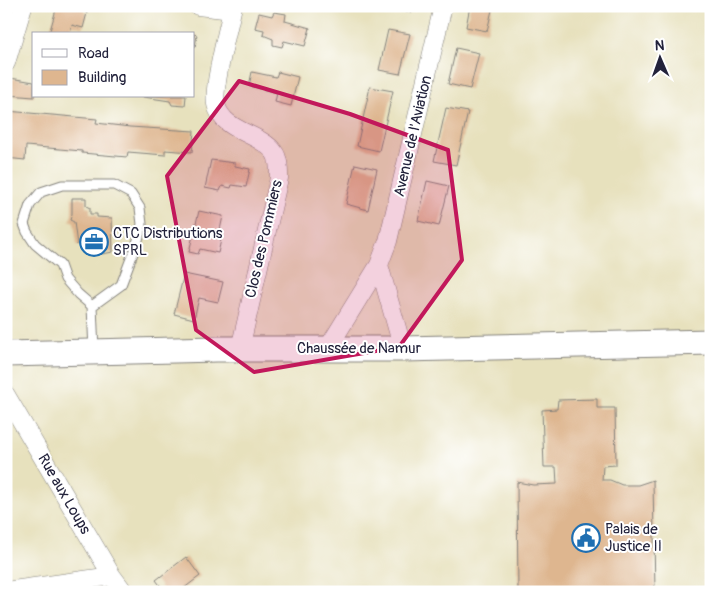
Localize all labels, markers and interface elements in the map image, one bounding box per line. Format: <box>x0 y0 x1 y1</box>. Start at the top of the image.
legend <box>32 32 195 98</box>
north arrow <box>634 32 684 82</box>
text: N <box>655 37 665 54</box>
text: Road <box>78 44 109 63</box>
text: Building <box>78 68 126 87</box>
street label: Avenue de l'Aviation <box>390 73 436 199</box>
street label: Clos des Pommiers <box>241 178 287 300</box>
place label: CTC Distributions SPRL <box>113 224 223 260</box>
office icon: CTC Distributions SPRL <box>79 227 109 257</box>
street label: Chaussée de Namur <box>297 339 422 358</box>
street label: Rue aux Loups <box>33 450 95 538</box>
place label: Palais de Justice II <box>605 520 662 556</box>
public building icon: Palais de Justice II <box>571 523 601 553</box>

